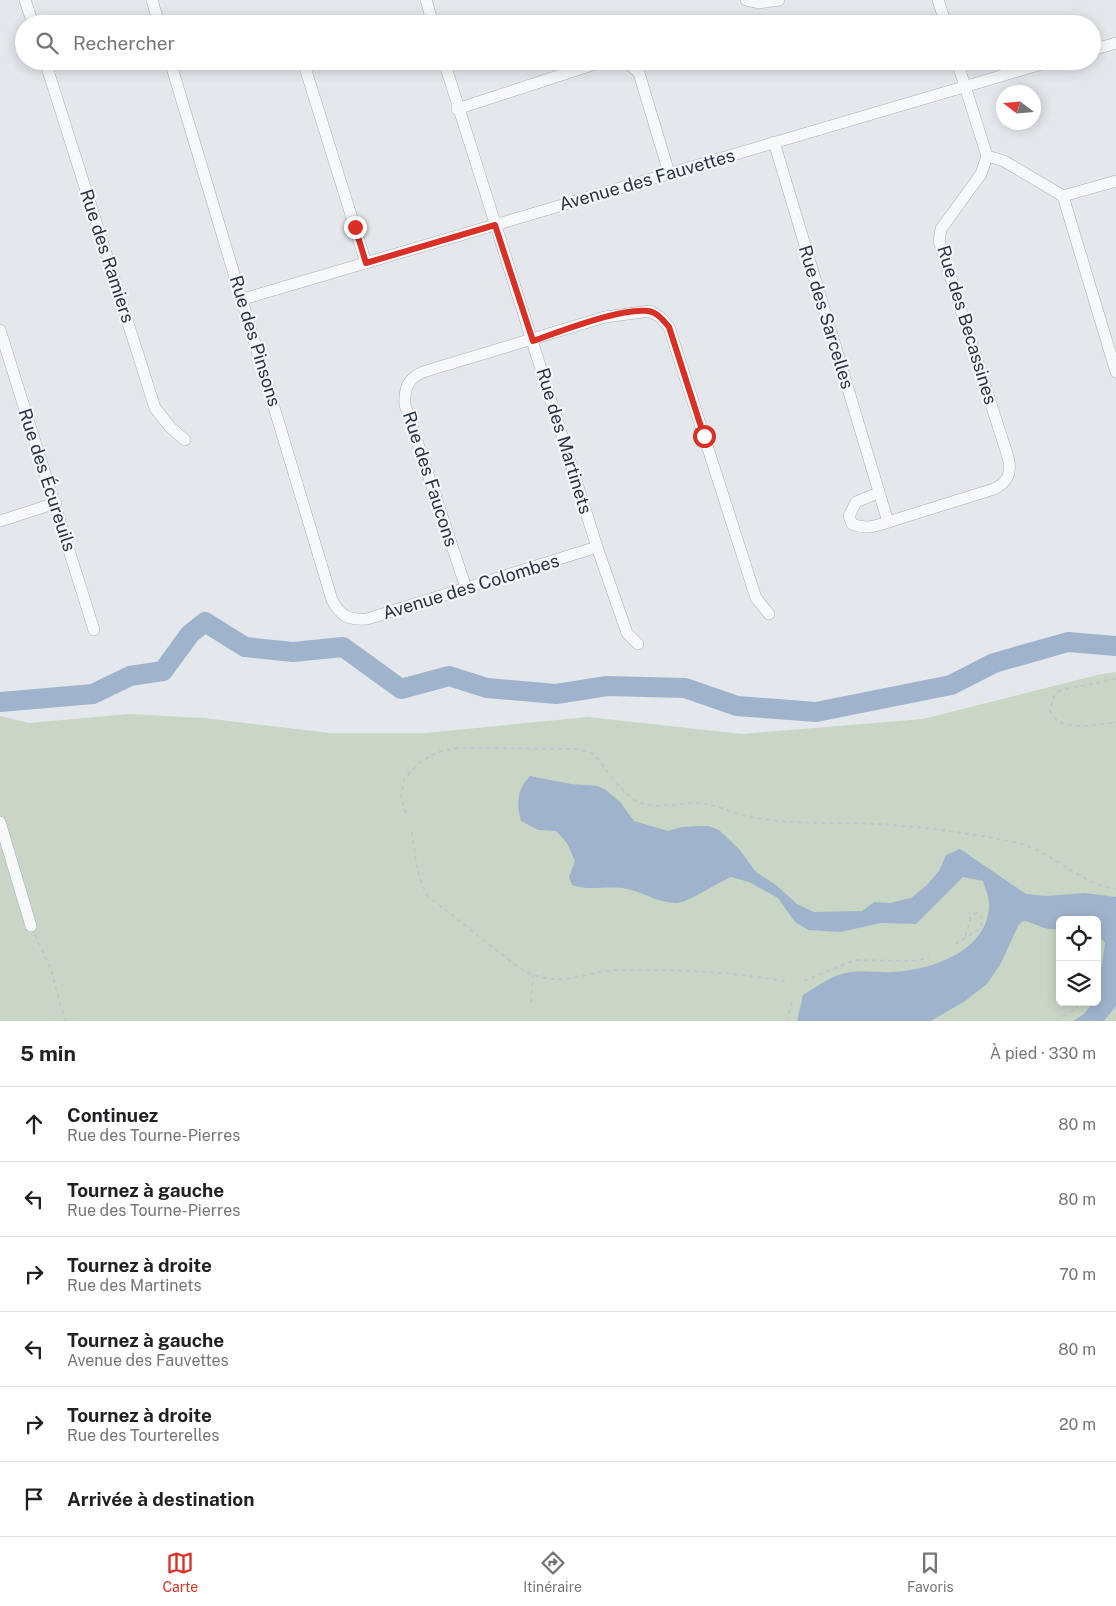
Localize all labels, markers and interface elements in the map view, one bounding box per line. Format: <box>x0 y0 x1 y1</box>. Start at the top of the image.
search box <box>15 15 1101 70</box>
icon: search <box>33 29 61 57</box>
text: Rechercher <box>73 32 175 54</box>
north arrow <box>996 85 1041 130</box>
street label: Avenue des Fauvettes <box>557 144 737 215</box>
street label: Rue des Ramiers <box>76 186 139 325</box>
route end <box>344 216 367 239</box>
street label: Rue des Sarcelles <box>795 242 858 391</box>
street label: Rue des Becassines <box>933 243 1002 407</box>
street label: Rue des Pinsons <box>226 273 285 409</box>
street label: Rue des Martinets <box>532 365 597 516</box>
street label: Rue des Écureuils <box>14 406 81 554</box>
street label: Rue des Faucons <box>399 408 462 549</box>
route start <box>693 425 716 448</box>
street label: Avenue des Colombes <box>380 550 562 623</box>
map controls <box>1056 916 1101 1006</box>
button: locate <box>1056 916 1101 961</box>
button: layers <box>1056 961 1101 1006</box>
text: 5 min <box>20 1041 76 1066</box>
text: À pied · 330 m <box>990 1044 1096 1063</box>
text: Continuez <box>67 1104 158 1126</box>
icon: ahead <box>20 1110 48 1138</box>
text: 80 m <box>1058 1115 1096 1134</box>
text: Rue des Tourne-Pierres <box>67 1126 240 1145</box>
text: Tournez à gauche <box>67 1179 224 1201</box>
icon: left <box>20 1185 48 1213</box>
text: 80 m <box>1058 1190 1096 1209</box>
text: Rue des Tourne-Pierres <box>67 1201 240 1220</box>
text: Tournez à droite <box>67 1254 212 1276</box>
icon: right <box>20 1260 48 1288</box>
text: 70 m <box>1059 1265 1096 1284</box>
text: Rue des Martinets <box>67 1276 202 1295</box>
text: Tournez à gauche <box>67 1329 224 1351</box>
icon: left <box>20 1335 48 1363</box>
text: 80 m <box>1058 1340 1096 1359</box>
text: Avenue des Fauvettes <box>67 1351 229 1370</box>
text: Tournez à droite <box>67 1404 212 1426</box>
icon: right <box>20 1410 48 1438</box>
text: 20 m <box>1059 1415 1096 1434</box>
text: Rue des Tourterelles <box>67 1426 219 1445</box>
icon: arrive <box>20 1485 48 1513</box>
text: Arrivée à destination <box>67 1488 255 1510</box>
tab: Carte <box>162 1549 198 1595</box>
tab: Itinéraire <box>523 1549 582 1595</box>
tab: Favoris <box>907 1549 953 1595</box>

